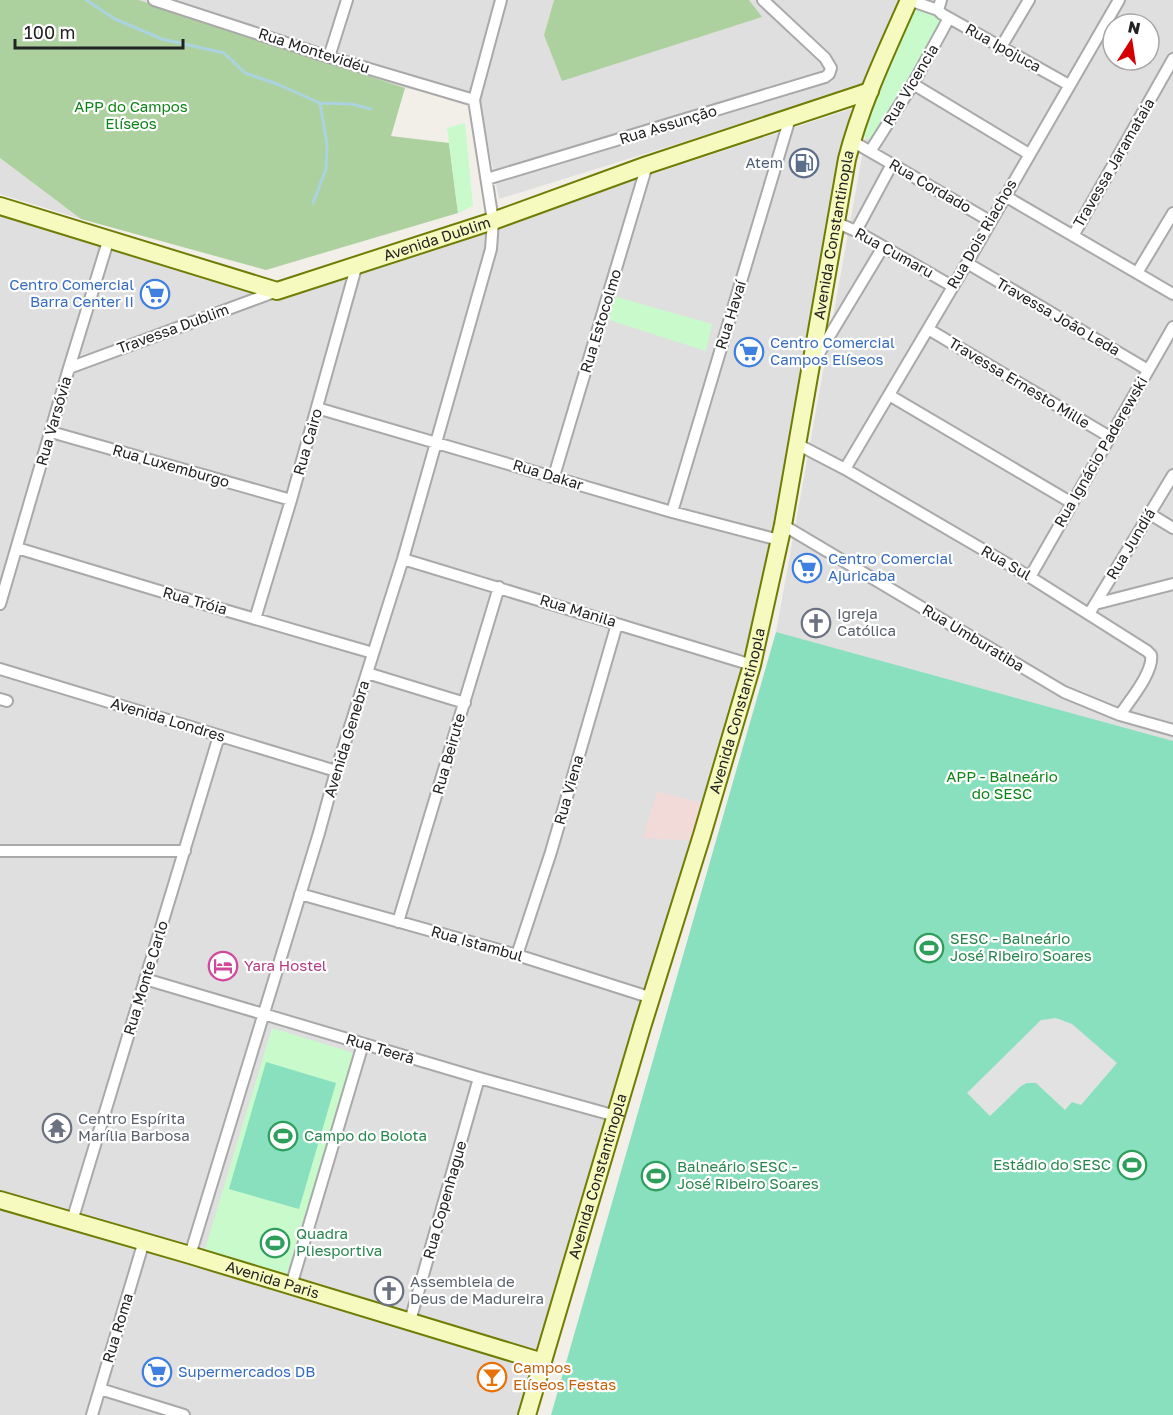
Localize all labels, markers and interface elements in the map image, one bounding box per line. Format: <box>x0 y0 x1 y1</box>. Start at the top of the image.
scale bar <box>15 12 183 50</box>
north arrow <box>1101 12 1161 72</box>
text: N <box>1126 16 1142 38</box>
street label: Rua Ipojuca <box>962 19 1045 75</box>
text: 100 m <box>24 21 75 43</box>
street label: Rua Montevidéu <box>256 24 372 77</box>
street label: Rua Vicencia <box>879 40 942 129</box>
street label: Travessa Jaramataia <box>1069 95 1158 230</box>
park label: APP do Campos Elíseos <box>74 97 188 132</box>
street label: Rua Assunção <box>617 101 719 147</box>
fuel station icon: Atem <box>788 147 820 179</box>
street label: Avenida Constantinopla <box>809 148 857 321</box>
place label: Atem <box>746 153 783 171</box>
street label: Rua Cordado <box>886 154 975 216</box>
street label: Rua Dois Riachos <box>942 175 1020 291</box>
street label: Avenida Dublim <box>381 212 493 264</box>
street label: Rua Cumaru <box>852 223 937 281</box>
street label: Rua Estocolmo <box>576 267 624 375</box>
street label: Travessa João Leda <box>993 273 1124 359</box>
place label: Centro Comercial Barra Center II <box>9 275 134 310</box>
street label: Rua Havaí <box>711 277 749 351</box>
supermarket icon: Centro Comercial Barra Center II <box>139 278 171 310</box>
street label: Travessa Dublim <box>114 299 231 357</box>
place label: Centro Comercial Campos Elíseos <box>770 333 895 368</box>
street label: Travessa Ernesto Mille <box>946 333 1094 432</box>
supermarket icon: Centro Comercial Campos Elíseos <box>733 336 765 368</box>
street label: Rua Ignácio Paderewski <box>1050 373 1151 530</box>
street label: Rua Varsóvia <box>32 374 74 468</box>
street label: Rua Cairo <box>289 406 325 477</box>
street label: Rua Luxemburgo <box>111 440 232 490</box>
street label: Rua Dakar <box>511 455 586 493</box>
street label: Rua Jundiá <box>1102 505 1158 582</box>
street label: Rua Sul <box>978 541 1035 584</box>
place label: Centro Comercial Ajuricaba <box>828 549 953 584</box>
supermarket icon: Centro Comercial Ajuricaba <box>791 552 823 584</box>
street label: Rua Tróia <box>161 582 230 618</box>
street label: Rua Manila <box>538 590 619 630</box>
street label: Rua Umburatiba <box>919 600 1028 675</box>
place label: Igreja Católica <box>837 604 896 639</box>
church icon: Igreja Católica <box>800 607 832 639</box>
street label: Avenida Constantinopla <box>705 626 768 796</box>
street label: Avenida Genebra <box>320 678 372 799</box>
street label: Avenida Londres <box>109 693 228 745</box>
street label: Rua Beirute <box>428 711 468 796</box>
street label: Rua Viena <box>550 753 587 827</box>
park label: APP - Balneário do SESC <box>946 767 1058 802</box>
street label: Rua Monte Carlo <box>119 918 171 1037</box>
street label: Rua Istambul <box>429 921 525 965</box>
place label: SESC - Balneário José Ribeiro Soares <box>950 929 1092 964</box>
sports icon: SESC - Balneário José Ribeiro Soares <box>913 932 945 964</box>
hotel icon: Yara Hostel <box>207 950 239 982</box>
place label: Yara Hostel <box>244 956 327 974</box>
street label: Rua Teerã <box>344 1029 417 1067</box>
street label: Avenida Constantinopla <box>564 1091 630 1261</box>
place label: Centro Espírita Marília Barbosa <box>78 1109 190 1144</box>
temple icon: Centro Espírita Marília Barbosa <box>41 1112 73 1144</box>
sports icon: Campo do Bolota <box>267 1120 299 1152</box>
place label: Campo do Bolota <box>304 1126 427 1144</box>
street label: Rua Copenhague <box>419 1138 470 1261</box>
sports icon: Estádio do SESC <box>1116 1149 1148 1181</box>
place label: Estádio do SESC <box>993 1155 1111 1173</box>
place label: Balneário SESC - José Ribeiro Soares <box>677 1157 819 1192</box>
sports icon: Balneário SESC - José Ribeiro Soares <box>640 1160 672 1192</box>
place label: Quadra Pliesportiva <box>296 1224 382 1259</box>
sports icon: Quadra Pliesportiva <box>259 1227 291 1259</box>
street label: Avenida Paris <box>224 1256 322 1302</box>
place label: Assembleia de Deus de Madureira <box>410 1272 544 1307</box>
church icon: Assembleia de Deus de Madureira <box>373 1275 405 1307</box>
street label: Rua Roma <box>98 1291 136 1365</box>
supermarket icon: Supermercados DB <box>141 1356 173 1388</box>
place label: Campos Elíseos Festas <box>513 1358 616 1393</box>
bar icon: Campos Elíseos Festas <box>476 1361 508 1393</box>
place label: Supermercados DB <box>178 1362 315 1380</box>

